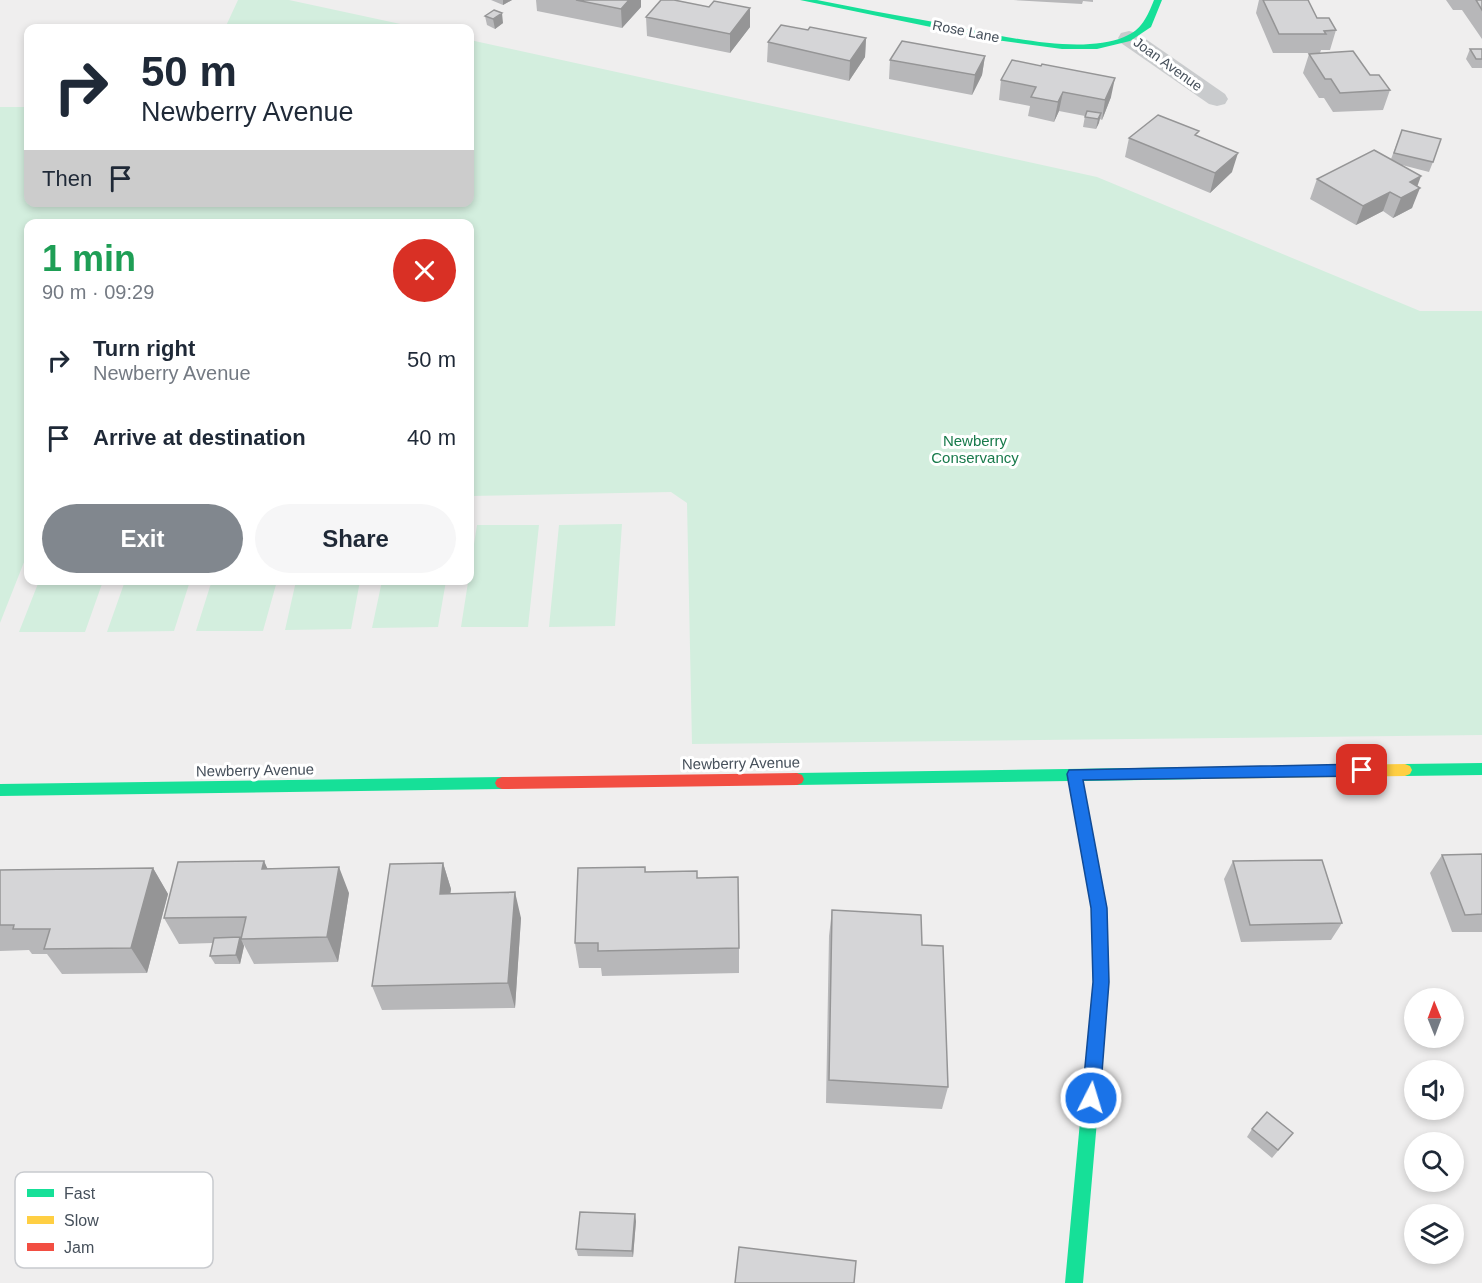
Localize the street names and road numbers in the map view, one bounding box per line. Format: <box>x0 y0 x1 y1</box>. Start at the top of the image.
street label: Rose Lane <box>931 17 1001 45</box>
street label: Joan Avenue <box>1131 34 1206 94</box>
street label: Newberry Avenue <box>682 753 800 773</box>
street label: Newberry Avenue <box>196 760 314 780</box>

